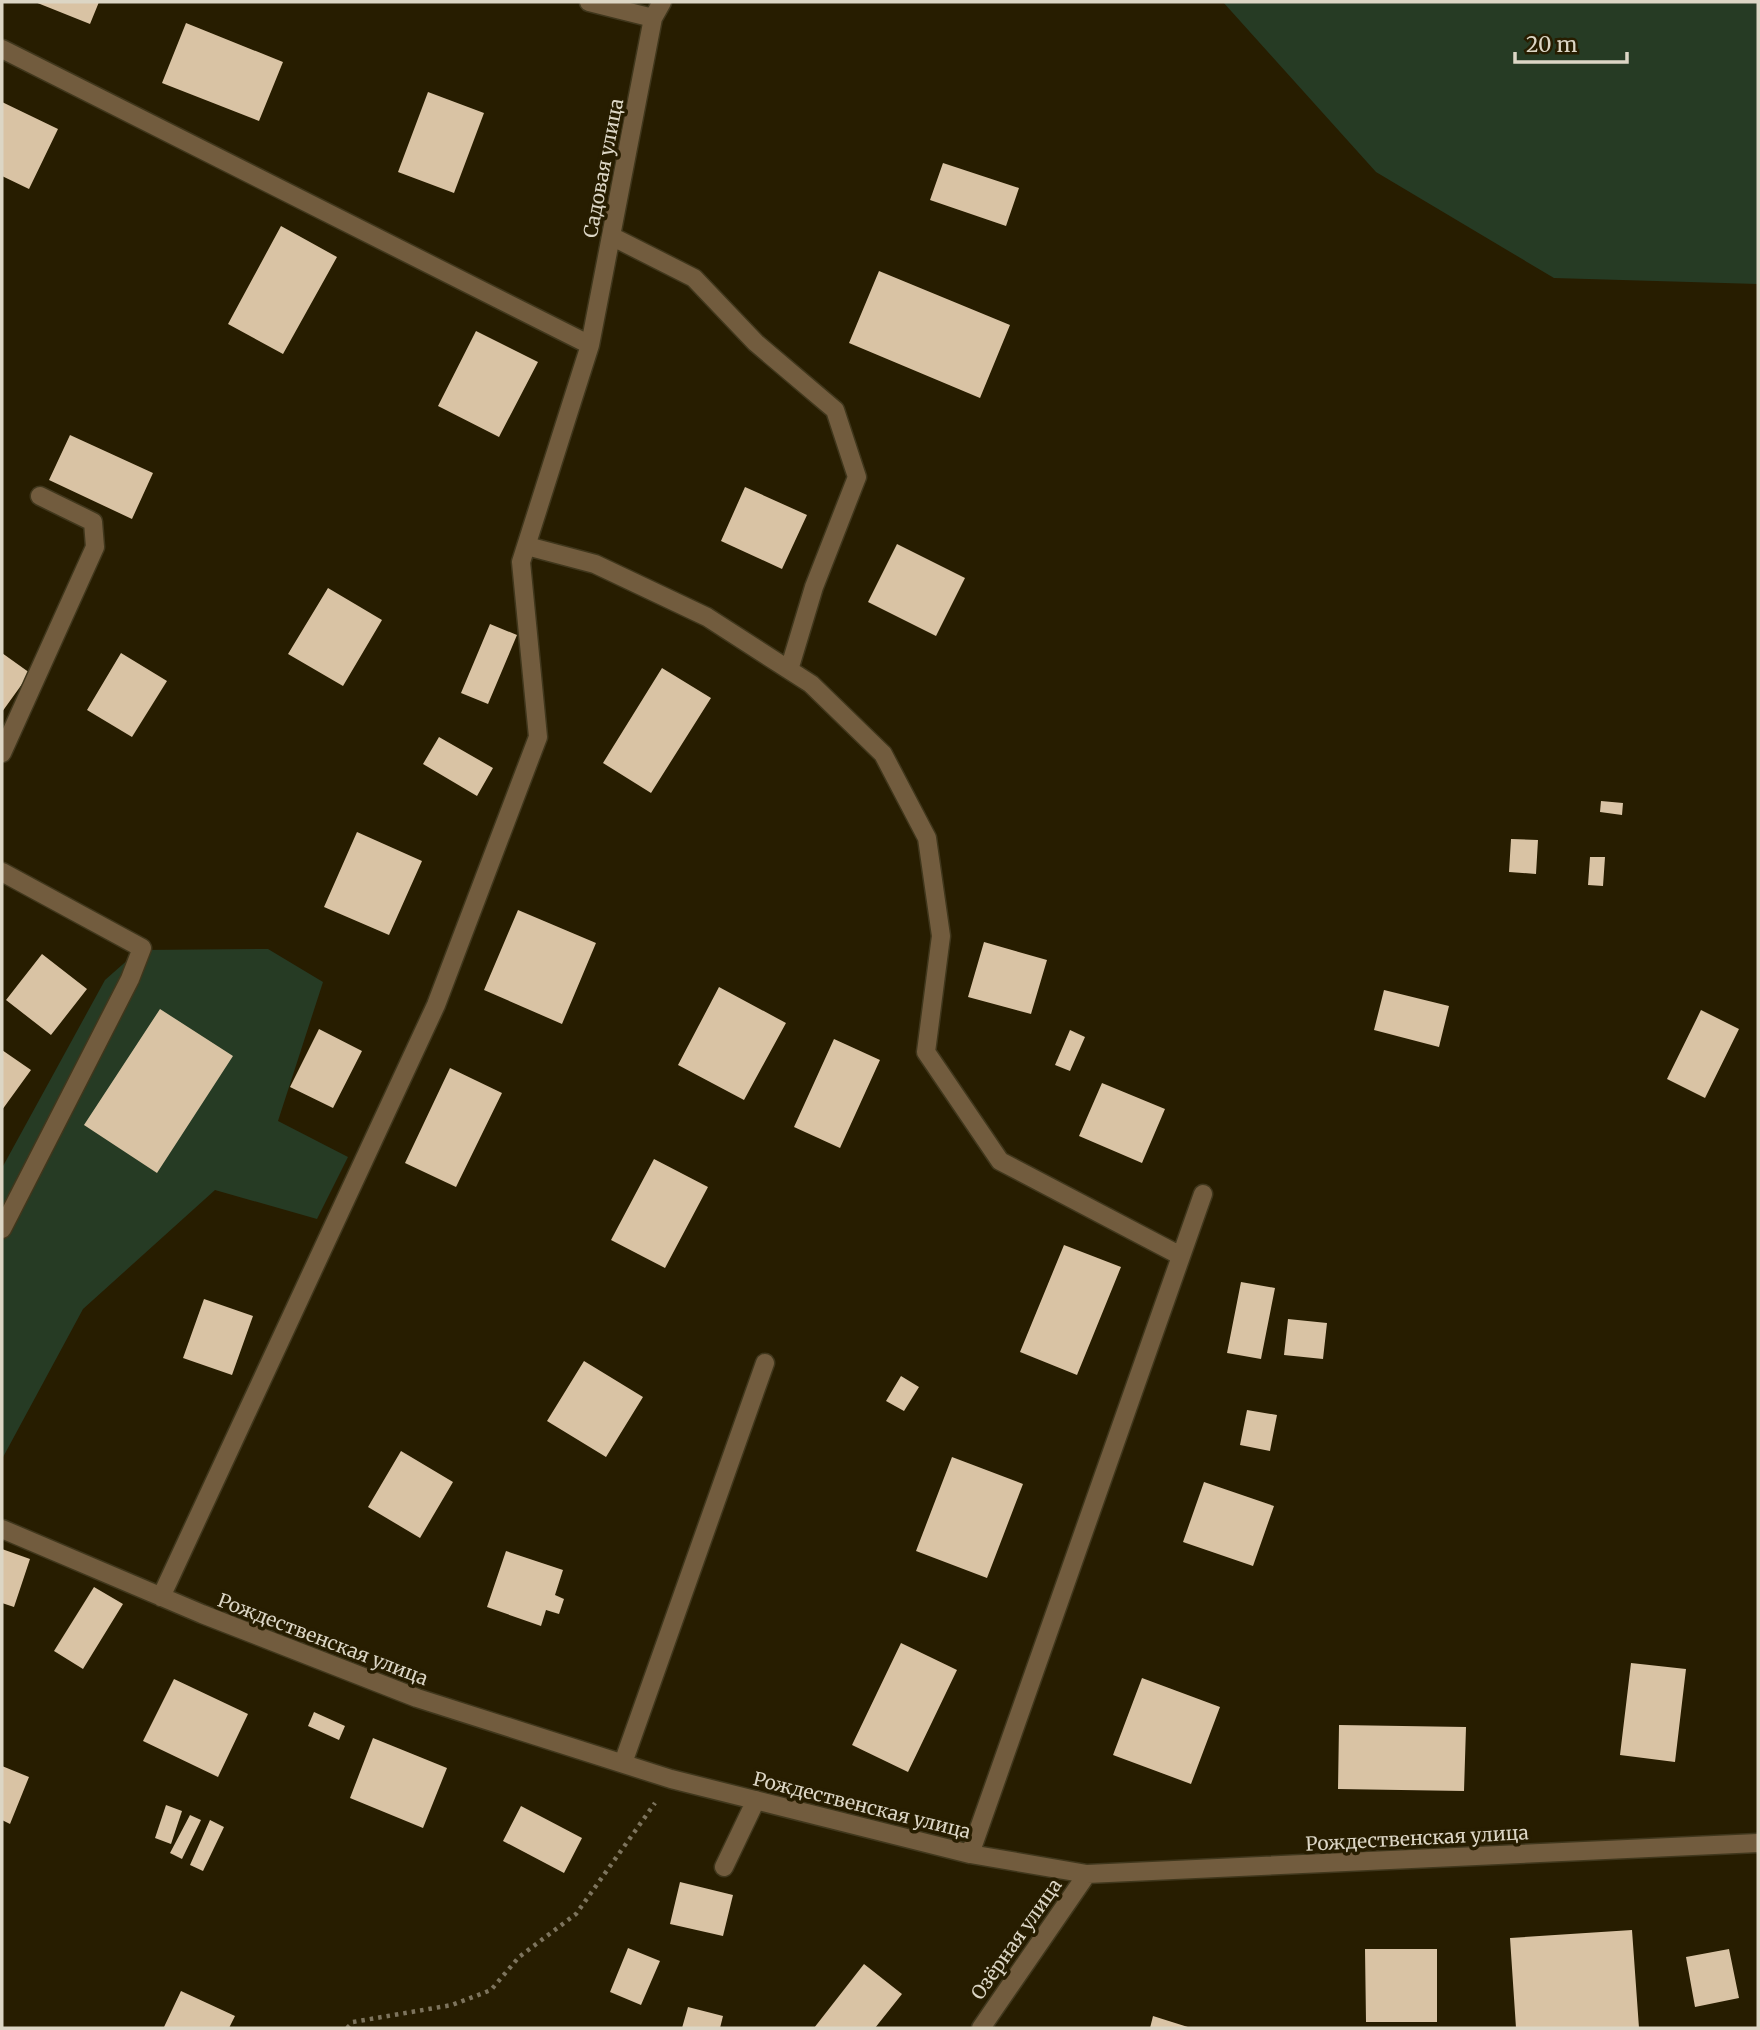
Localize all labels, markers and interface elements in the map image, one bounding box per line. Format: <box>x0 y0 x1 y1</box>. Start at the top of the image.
scale bar <box>1515 21 1627 65</box>
text: 20 m <box>1526 31 1578 58</box>
street label: Садовая улица <box>578 96 628 240</box>
street label: Рождественская улица <box>214 1588 432 1690</box>
street label: Рождественская улица <box>751 1766 973 1844</box>
street label: Рождественская улица <box>1305 1820 1529 1856</box>
street label: Озёрная улица <box>965 1874 1067 2004</box>

